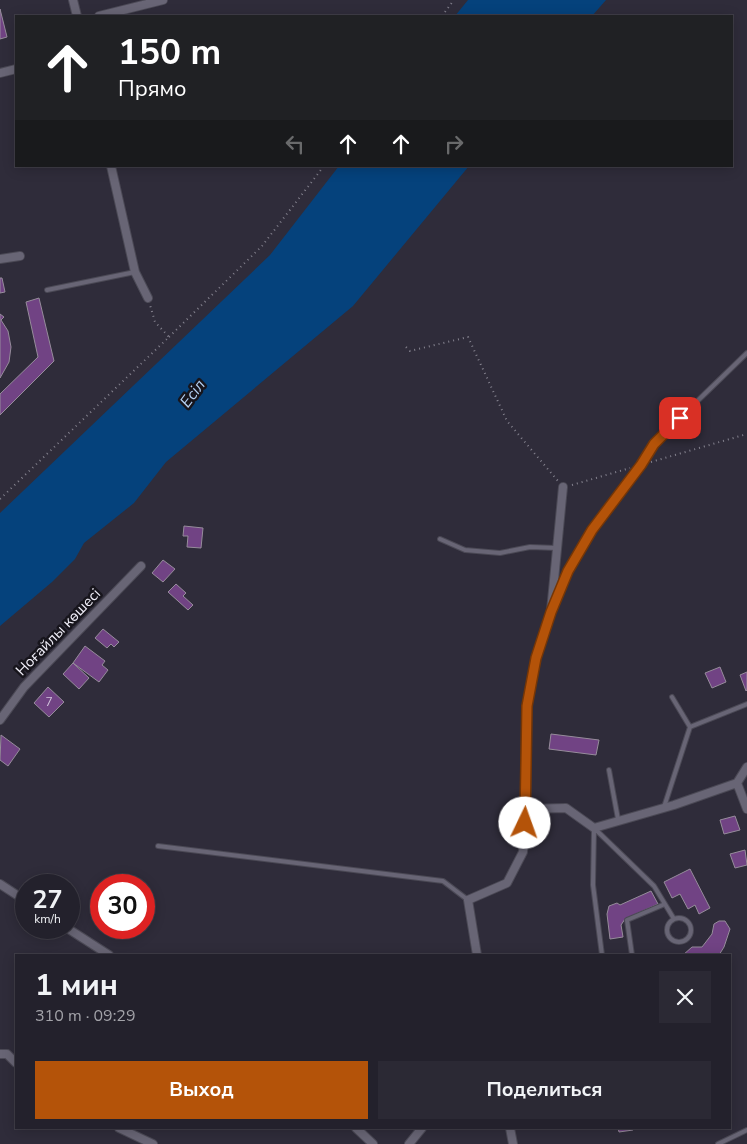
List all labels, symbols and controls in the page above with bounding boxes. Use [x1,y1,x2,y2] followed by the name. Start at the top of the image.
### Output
[118,29,221,76] text: 150 m
[35,35,100,100] icon: ahead
[118,74,187,104] text: Прямо
[281,130,309,158] icon: left
[334,130,362,158] icon: ahead
[387,130,415,158] icon: ahead
[440,130,468,158] icon: right
[175,375,211,412] water label: Есіл
[659,397,701,439] pin
[666,404,694,432] icon: arrive
[11,584,105,680] street label: Ноғайлы көшесі
[45,694,53,710] house number: 7
[498,796,550,848] position arrow
[90,874,155,939] speed limit sign: 30
[32,883,63,917] text: 27
[34,911,61,927] text: km/h
[35,965,118,1006] text: 1 мин
[659,971,711,1023] button: close
[35,1005,136,1027] text: 310 m · 09:29
[35,1061,368,1119] button: Выход
[378,1061,711,1119] button: Поделиться

